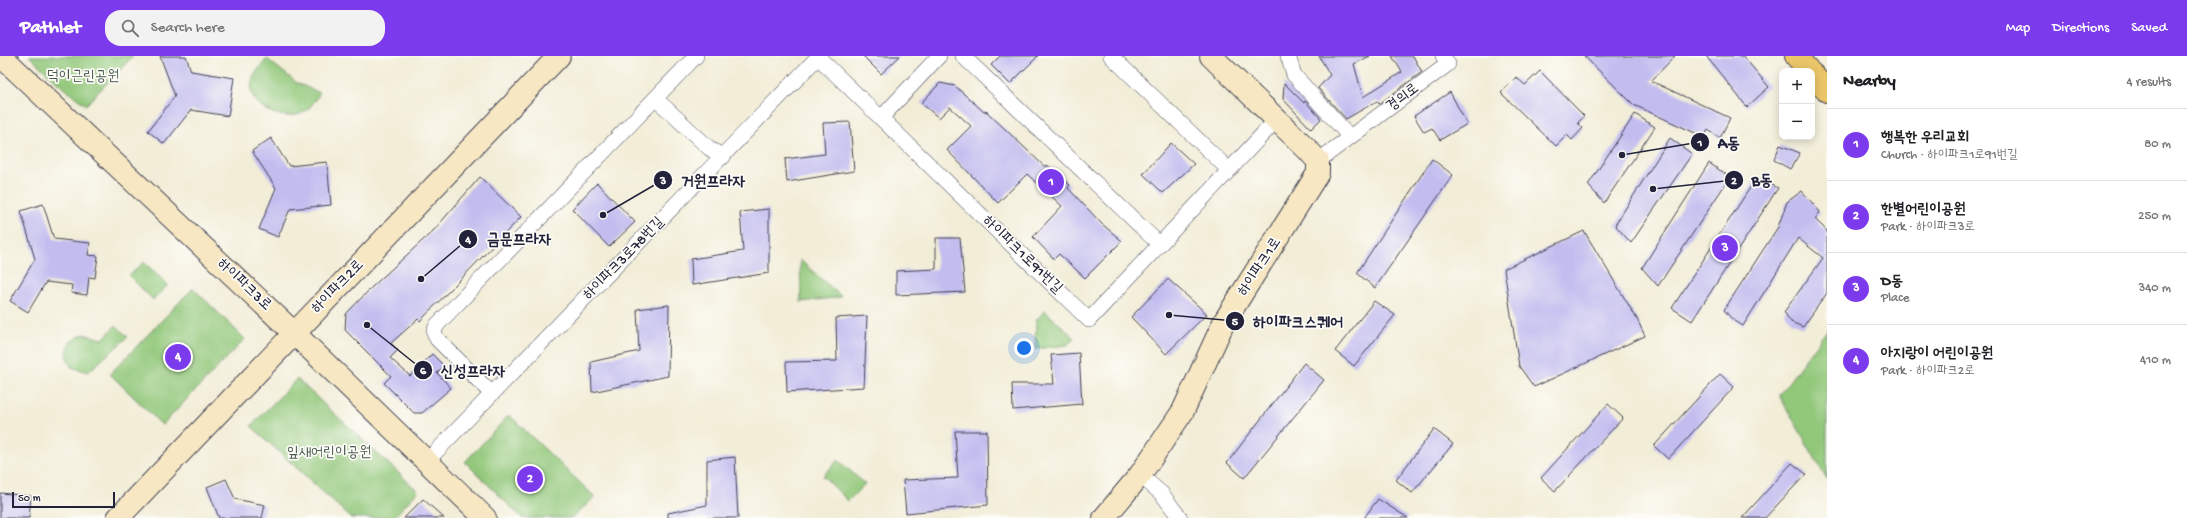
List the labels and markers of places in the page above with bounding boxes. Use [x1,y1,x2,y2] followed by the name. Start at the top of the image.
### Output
[1690,128,1748,156] callout: A동
[653,166,753,194] callout: 거원프라자
[1724,166,1781,194] callout: B동
[1038,167,1064,197] pin: 1
[458,225,559,253] callout: 금문프라자
[1712,233,1738,263] pin: 3
[1225,307,1351,335] callout: 하이파크스퀘어
[165,342,191,372] pin: 4
[413,356,513,384] callout: 신성프라자
[517,464,543,494] pin: 2

